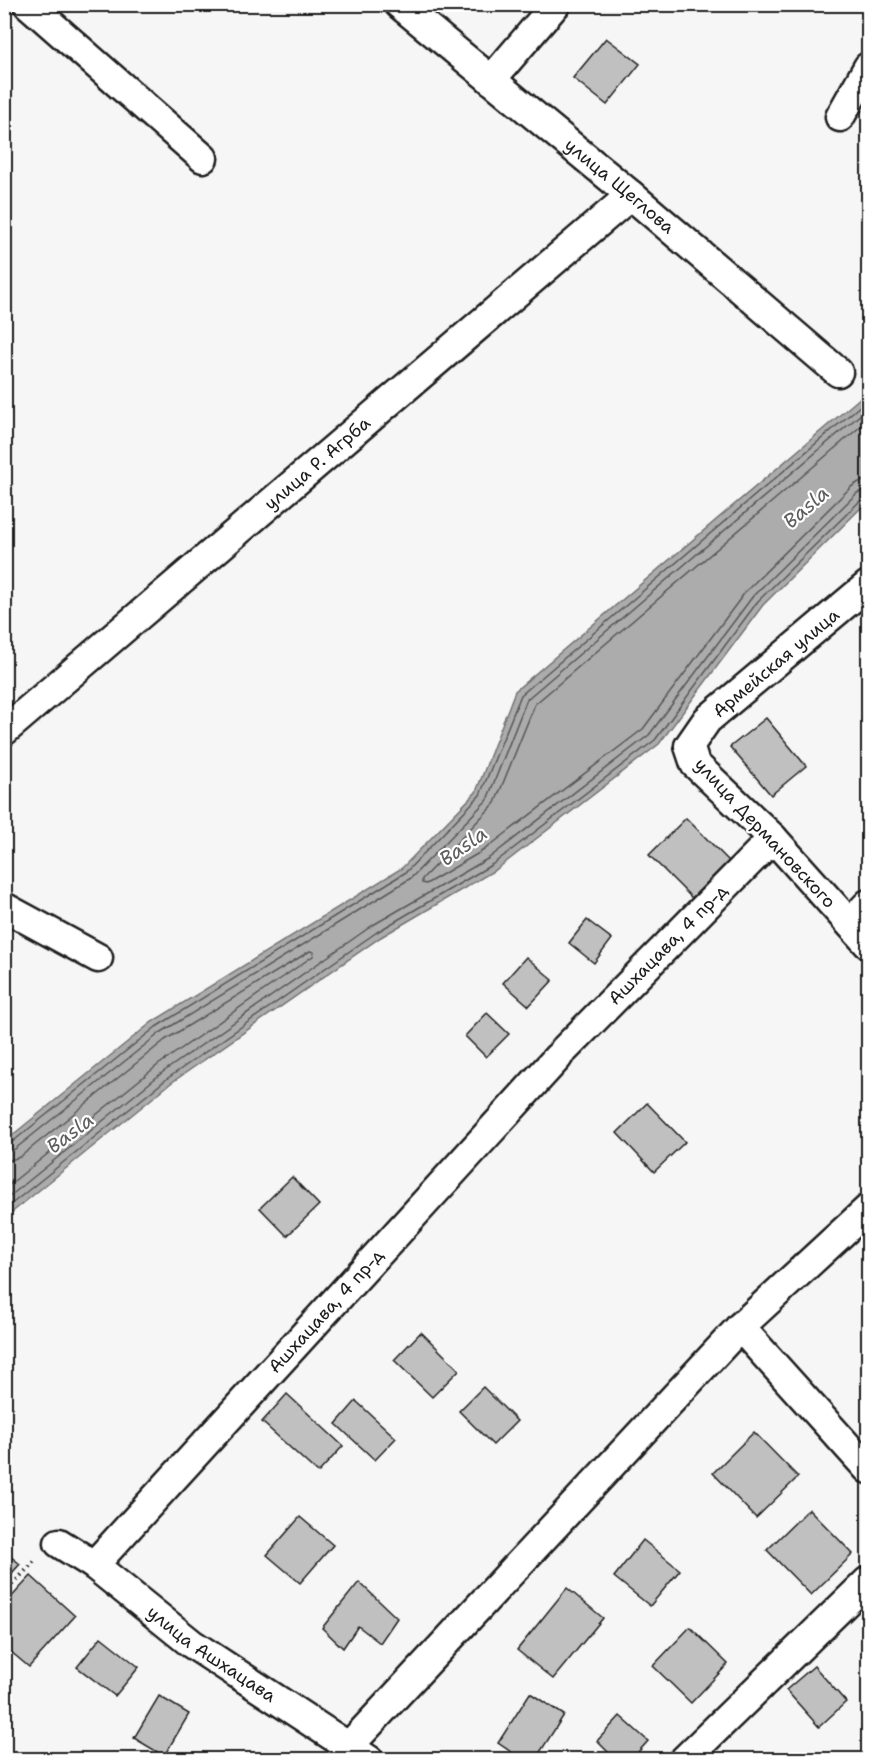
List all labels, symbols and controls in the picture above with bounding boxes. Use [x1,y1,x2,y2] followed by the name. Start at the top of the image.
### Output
[559,133,680,239] street label: улица Щеглова
[259,411,375,516] street label: улица Р. Агрба
[778,480,834,534] water label: Basla
[708,603,844,723] street label: Армейская улица
[689,753,841,913] street label: улица Дермановского
[434,820,492,872] water label: Basla
[603,879,733,1010] street label: Ашхацава, 4 пр-д
[41,1107,99,1159] water label: Basla
[263,1243,389,1378] street label: Ашхацава, 4 пр-д
[142,1600,281,1708] street label: улица Ашхацава

